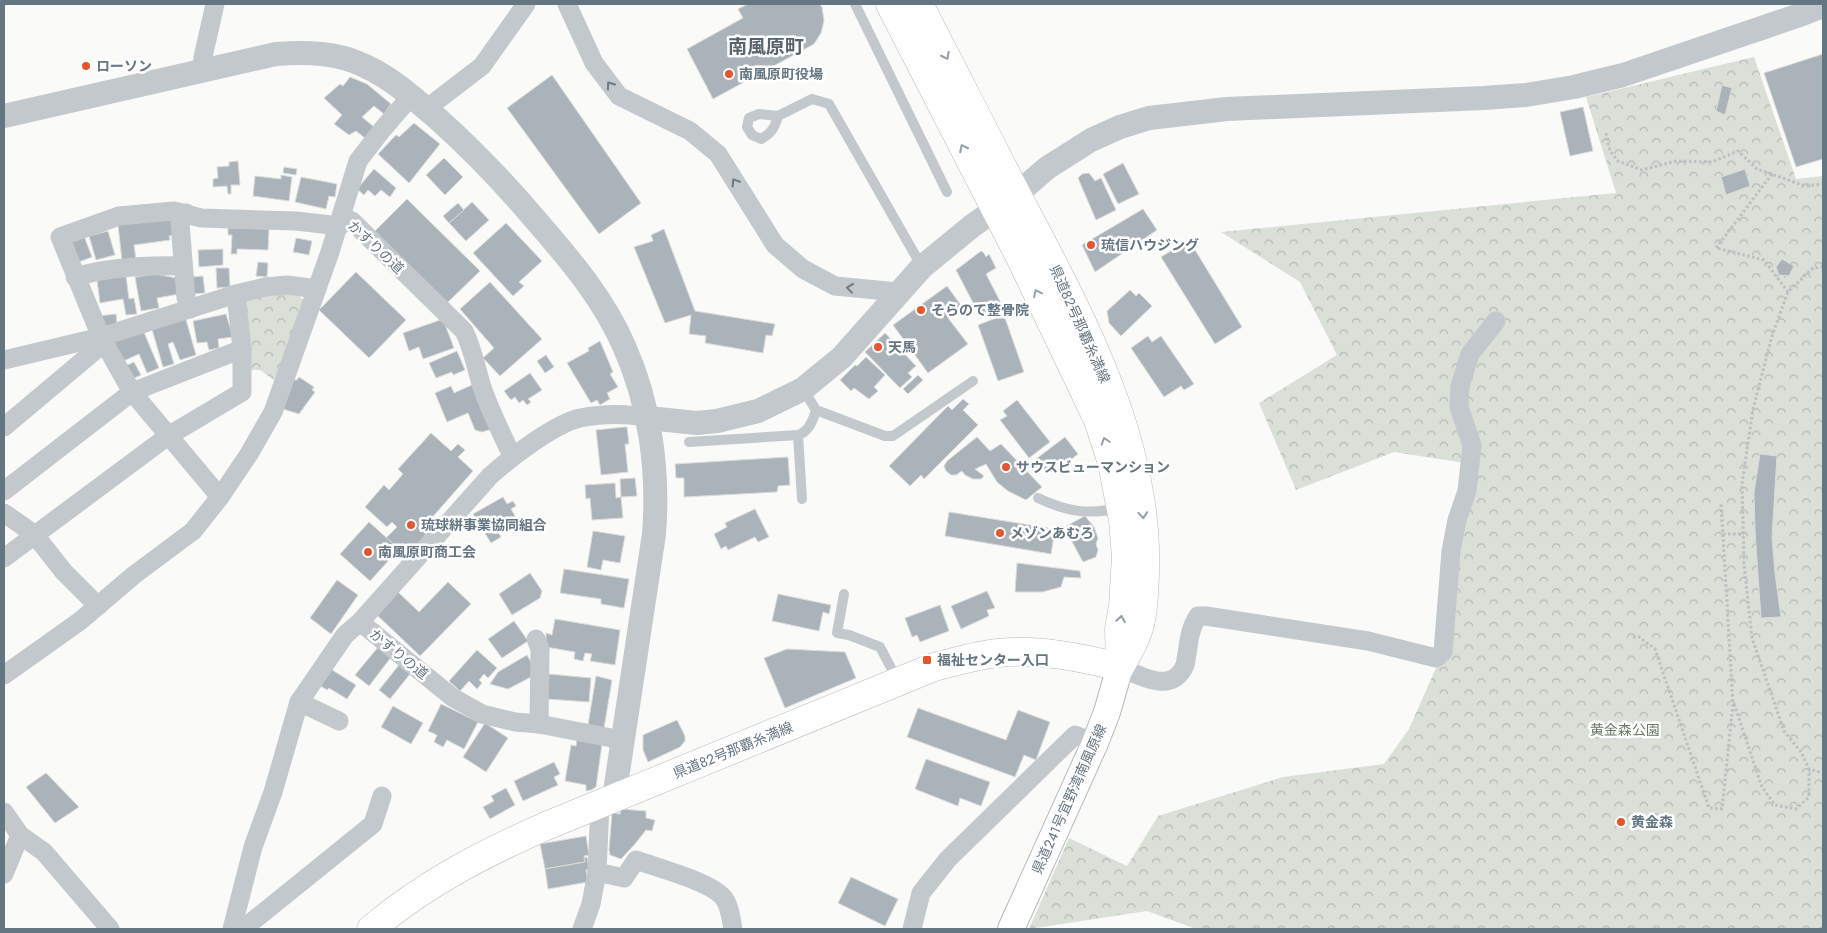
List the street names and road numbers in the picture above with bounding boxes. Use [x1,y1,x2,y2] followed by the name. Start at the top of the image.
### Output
[344,216,408,278] street label: かすりの道
[1045,262,1115,386] street label: 県道82号那覇糸満線
[366,624,432,684] street label: かすりの道
[670,717,796,783] street label: 県道82号那覇糸満線
[1027,721,1111,877] street label: 県道241号宜野湾南風原線

